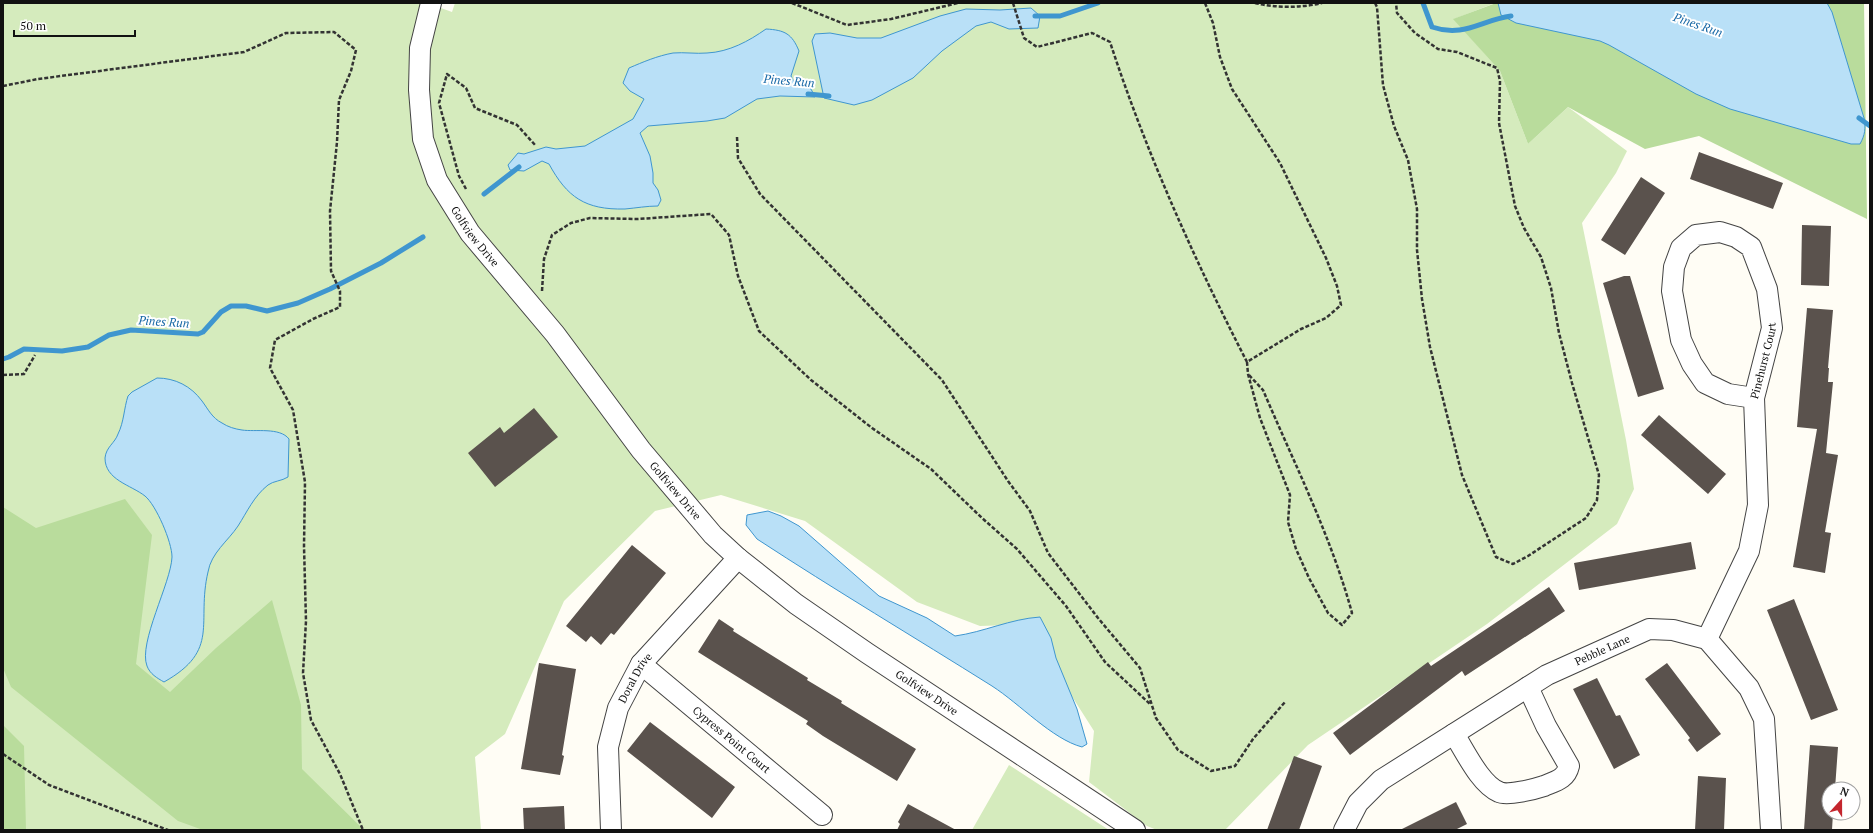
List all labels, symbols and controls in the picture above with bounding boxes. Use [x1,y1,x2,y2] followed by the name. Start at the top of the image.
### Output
[1671,9,1725,40] water label: Pines Run
[14,12,135,38] scale bar
[20,18,47,33] text: 50 m
[762,71,815,90] water label: Pines Run
[448,204,503,270] street label: Golfview Drive
[137,312,190,331] water label: Pines Run
[1747,322,1779,400] street label: Pinehurst Court
[647,459,704,523] street label: Golfview Drive
[1572,631,1632,669] street label: Pebble Lane
[615,649,655,705] street label: Doral Drive
[893,667,961,718] street label: Golfview Drive
[690,703,773,776] street label: Cypress Point Court
[1821,781,1861,821] north arrow
[1838,784,1852,800] text: N

